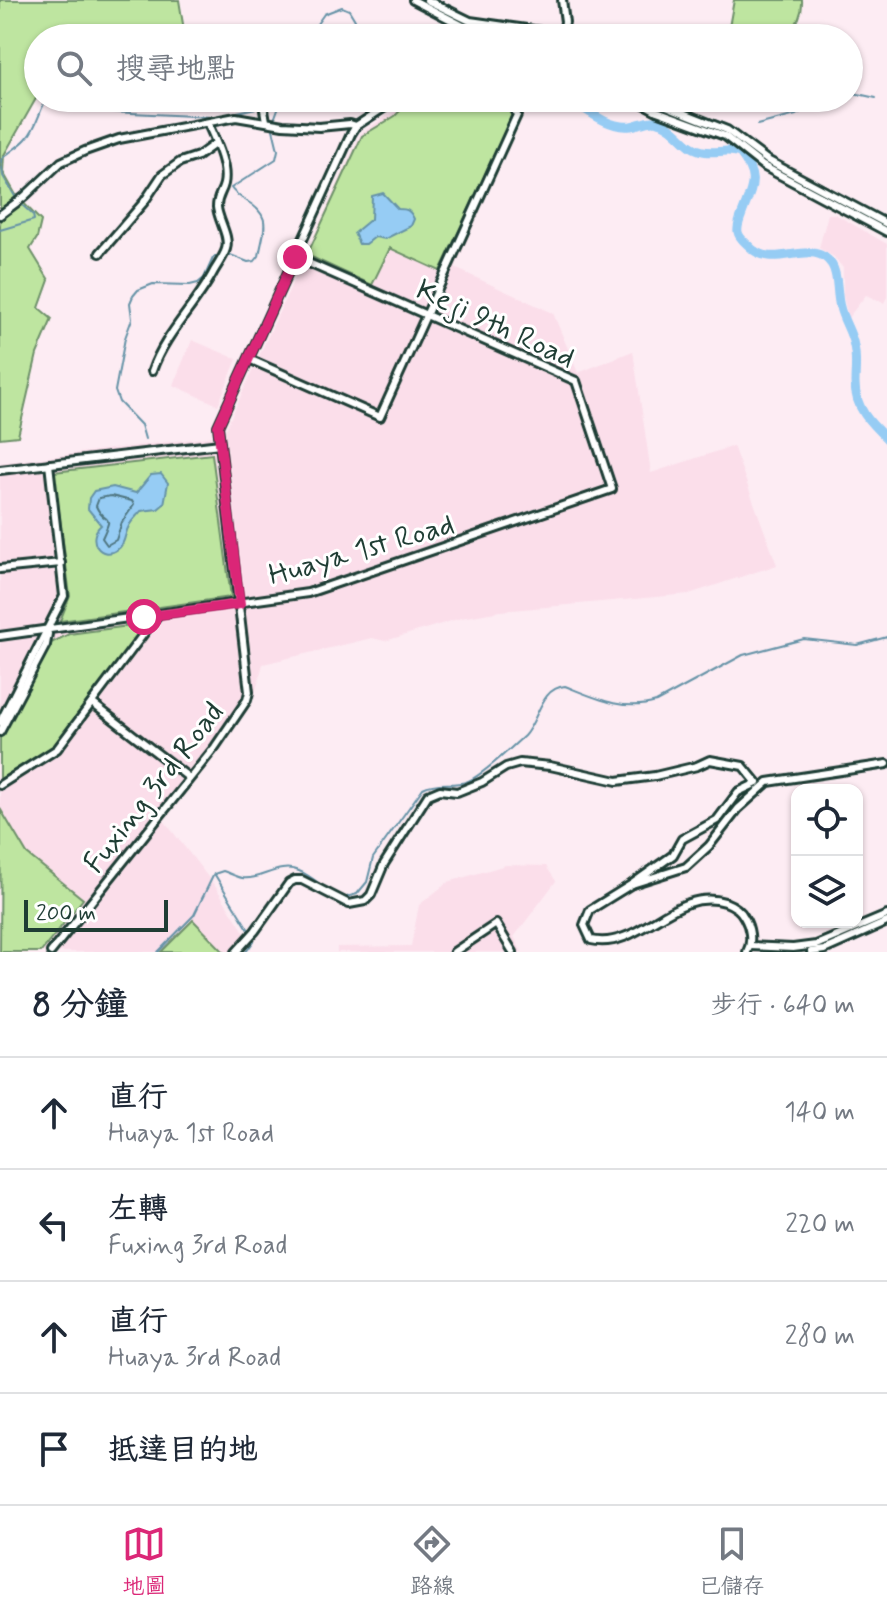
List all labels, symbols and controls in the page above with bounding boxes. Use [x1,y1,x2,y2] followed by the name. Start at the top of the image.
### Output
[24,24,863,112] search box
[52,46,96,90] icon: search
[116,50,236,89] text: 搜尋地點
[277,239,313,275] route end
[410,271,581,378] street label: Keji 9th Road
[264,505,459,596] street label: Huaya 1st Road
[126,599,162,635] route start
[75,694,233,882] street label: Fuxing 3rd Road
[791,784,863,928] map controls
[791,784,863,856] button: locate
[791,856,863,928] button: layers
[24,896,168,932] scale bar
[36,900,96,928] text: 200 m
[32,983,128,1028] text: 8 分鐘
[711,989,855,1023] text: 步行 · 640 m
[108,1078,168,1117] text: 直行
[32,1091,76,1135] icon: ahead
[784,1096,855,1130] text: 140 m
[108,1117,274,1151] text: Huaya 1st Road
[108,1190,168,1229] text: 左轉
[32,1203,76,1247] icon: left
[785,1208,855,1242] text: 220 m
[108,1229,287,1263] text: Fuxing 3rd Road
[108,1302,168,1341] text: 直行
[32,1315,76,1359] icon: ahead
[785,1320,855,1354] text: 280 m
[108,1341,281,1375] text: Huaya 3rd Road
[32,1427,76,1471] icon: arrive
[108,1431,258,1470] text: 抵達目的地
[122,1522,166,1601] tab: 地圖
[410,1522,455,1601] tab: 路線
[699,1522,765,1601] tab: 已儲存

